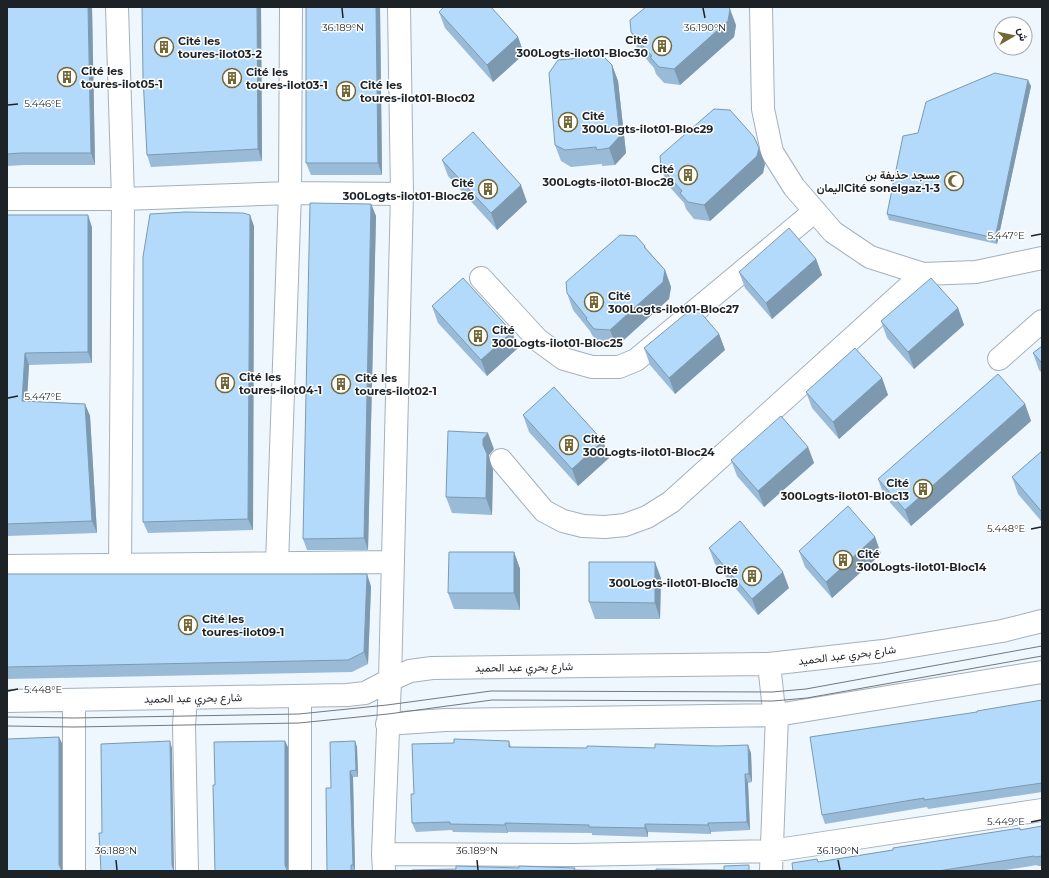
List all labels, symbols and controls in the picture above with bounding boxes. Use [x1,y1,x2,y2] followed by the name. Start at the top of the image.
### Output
[993,16,1033,56] north arrow
[322,21,364,34] text: 36.189°N
[684,21,726,34] text: 36.190°N
[1015,27,1031,42] text: ش
[515,33,649,60] place label: Cité 300Logts-ilot01-Bloc30
[178,34,262,61] place label: Cité les toures-ilot03-2
[651,35,673,57] building icon: Cité 300Logts-ilot01-Bloc30
[153,36,175,58] building icon: Cité les toures-ilot03-2
[81,64,163,91] place label: Cité les toures-ilot05-1
[246,65,328,92] place label: Cité les toures-ilot03-1
[56,66,78,88] building icon: Cité les toures-ilot05-1
[221,67,243,89] building icon: Cité les toures-ilot03-1
[360,78,475,105] place label: Cité les toures-ilot01-Bloc02
[335,80,357,102] building icon: Cité les toures-ilot01-Bloc02
[24,97,62,110] text: 5.446°E
[581,109,713,136] place label: Cité 300Logts-ilot01-Bloc29
[557,111,579,133] building icon: Cité 300Logts-ilot01-Bloc29
[542,162,674,189] place label: Cité 300Logts-ilot01-Bloc28
[677,164,699,186] building icon: Cité 300Logts-ilot01-Bloc28
[817,168,940,195] place label: مسجد حذيفة بن اليمانCité sonelgaz-1-3
[943,170,965,192] mosque icon: مسجد حذيفة بن اليمانCité sonelgaz-1-3
[342,176,474,203] place label: Cité 300Logts-ilot01-Bloc26
[477,178,499,200] building icon: Cité 300Logts-ilot01-Bloc26
[987,229,1025,242] text: 5.447°E
[607,289,739,316] place label: Cité 300Logts-ilot01-Bloc27
[583,291,605,313] building icon: Cité 300Logts-ilot01-Bloc27
[491,323,623,350] place label: Cité 300Logts-ilot01-Bloc25
[467,325,489,347] building icon: Cité 300Logts-ilot01-Bloc25
[239,370,322,397] place label: Cité les toures-ilot04-1
[355,371,437,398] place label: Cité les toures-ilot02-1
[214,372,236,394] building icon: Cité les toures-ilot04-1
[330,373,352,395] building icon: Cité les toures-ilot02-1
[24,390,62,403] text: 5.447°E
[582,432,715,459] place label: Cité 300Logts-ilot01-Bloc24
[558,434,580,456] building icon: Cité 300Logts-ilot01-Bloc24
[780,476,909,503] place label: Cité 300Logts-ilot01-Bloc13
[912,478,934,500] building icon: Cité 300Logts-ilot01-Bloc13
[987,522,1025,535] text: 5.448°E
[856,547,987,574] place label: Cité 300Logts-ilot01-Bloc14
[832,549,854,571] building icon: Cité 300Logts-ilot01-Bloc14
[608,563,738,590] place label: Cité 300Logts-ilot01-Bloc18
[741,565,763,587] building icon: Cité 300Logts-ilot01-Bloc18
[202,612,284,639] place label: Cité les toures-ilot09-1
[177,614,199,636] building icon: Cité les toures-ilot09-1
[797,642,897,671] street label: شارع بحري عبد الحميد
[475,659,574,678] street label: شارع بحري عبد الحميد
[24,683,62,696] text: 5.448°E
[144,690,243,709] street label: شارع بحري عبد الحميد
[987,815,1025,828] text: 5.449°E
[95,844,137,857] text: 36.188°N
[456,844,498,857] text: 36.189°N
[817,844,859,857] text: 36.190°N

